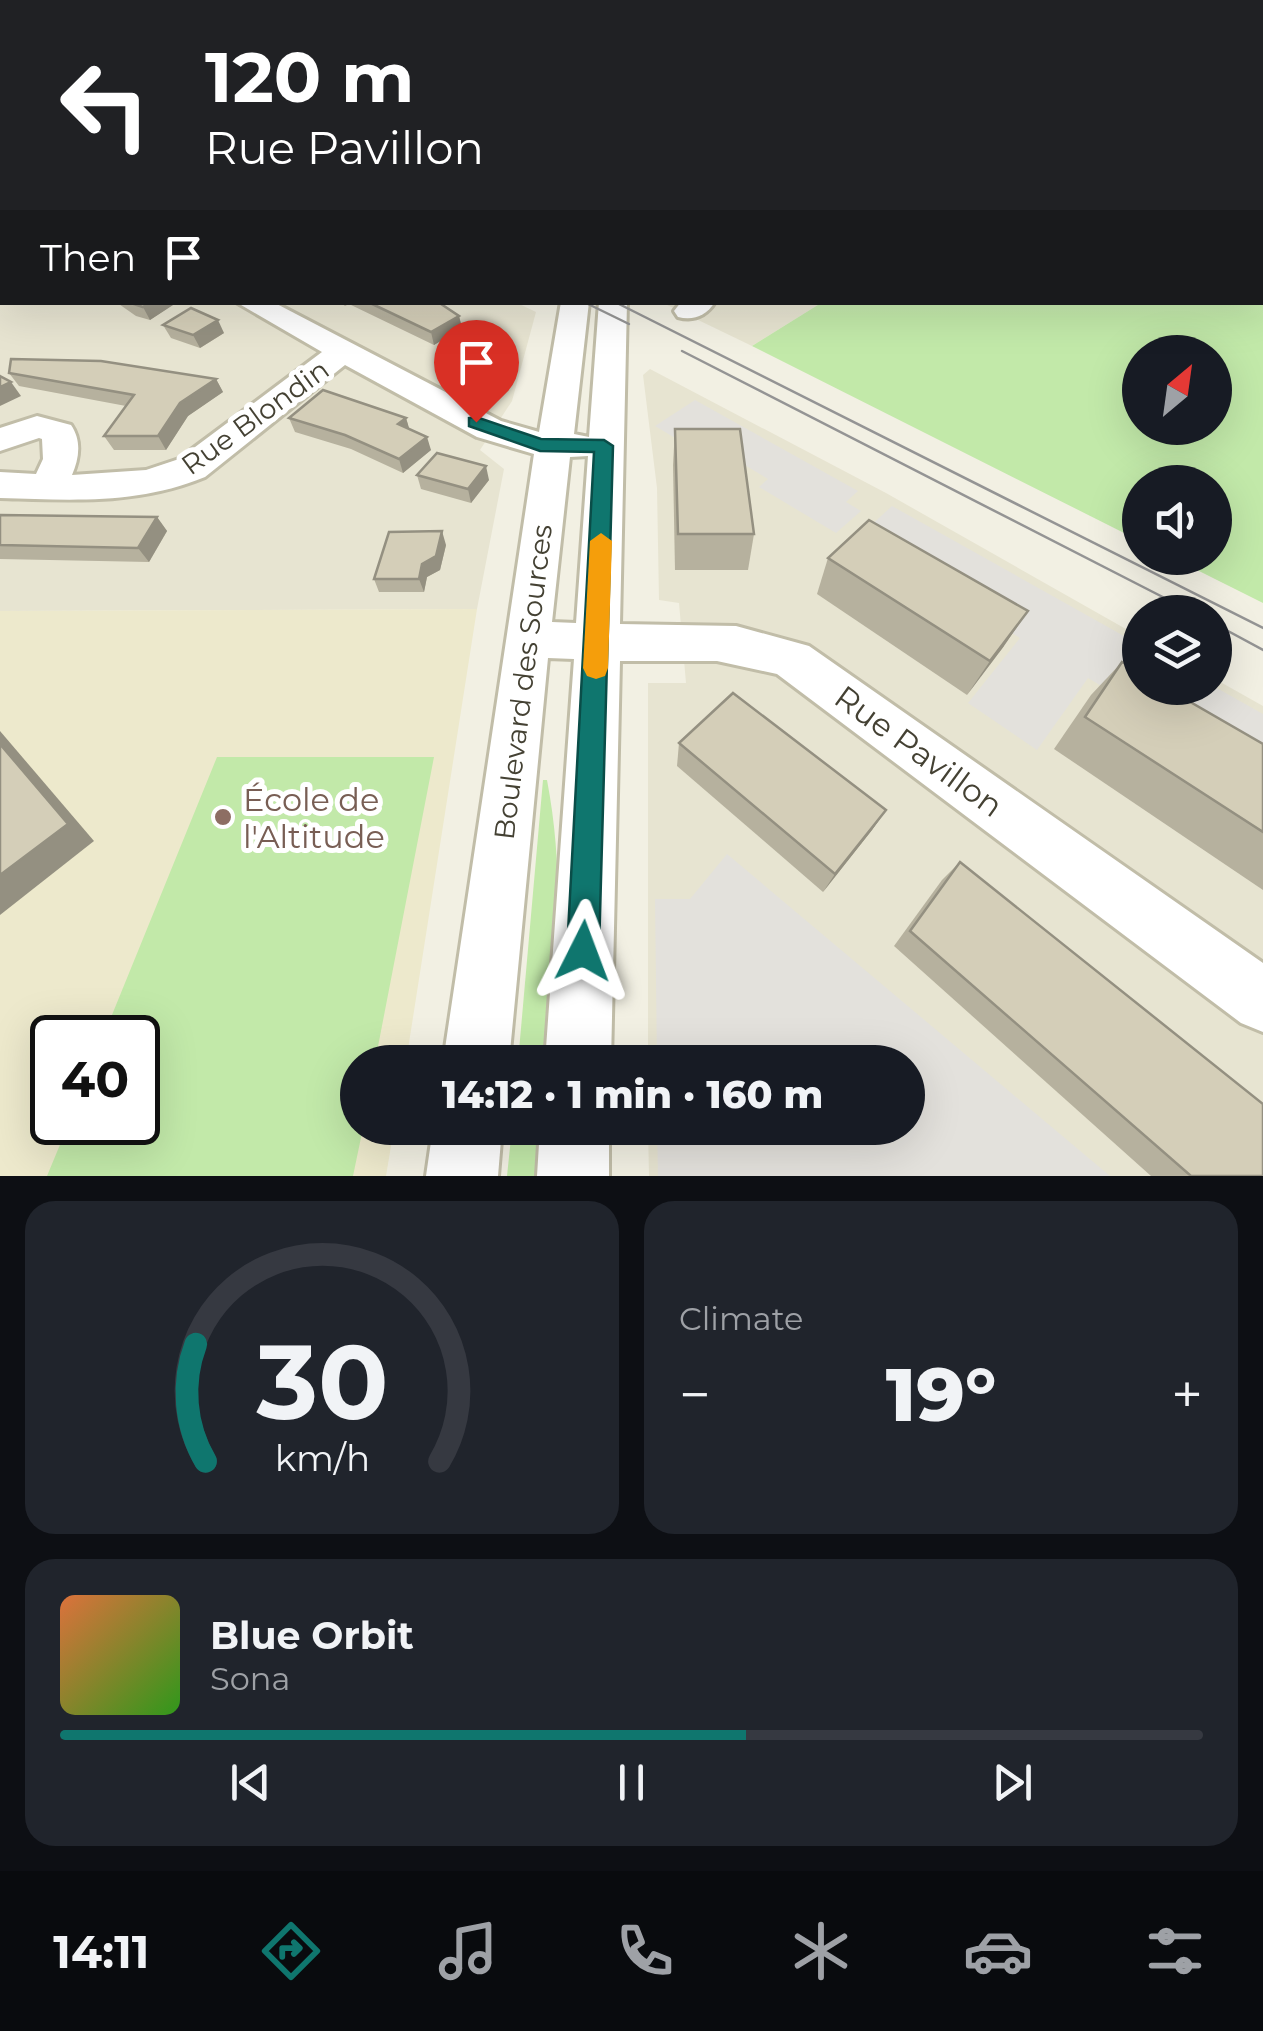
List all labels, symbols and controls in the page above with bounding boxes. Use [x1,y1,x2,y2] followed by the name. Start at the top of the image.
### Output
[205,34,415,120] text: 120 m
[40,40,170,170] icon: left
[205,120,484,175] text: Rue Pavillon
[156,230,211,285] icon: arrive
[40,234,136,281] text: Then
[434,320,519,423] pin
[449,335,504,390] icon: arrive
[1122,335,1232,445] north arrow
[1122,335,1232,705] map controls
[175,352,335,482] street label: Rue Blondin
[1122,465,1232,575] button: sound
[487,522,559,842] street label: Boulevard des Sources
[1122,595,1232,705] button: layers
[827,677,1011,825] street label: Rue Pavillon
[243,780,385,856] place label: École de l'Altitude
[212,806,234,828] marker: École de l'Altitude
[531,899,635,1003] position arrow
[30,1015,160,1145] speed limit sign: 40
[442,1071,823,1118] text: 14:12 · 1 min · 160 m
[679,1299,803,1338] text: Climate
[255,1318,388,1445] text: 30
[886,1348,996,1440] text: 19°
[679,1361,711,1428] text: −
[1171,1361,1203,1428] text: +
[274,1436,370,1480] text: km/h
[210,1612,414,1659] text: Blue Orbit
[210,1659,290,1698] text: Sona
[223,1755,278,1810] icon: previous
[604,1755,659,1810] icon: pause
[985,1755,1040,1810] icon: next
[256,1916,326,1986] icon: directions
[433,1916,503,1986] icon: music
[610,1916,680,1986] icon: phone
[786,1916,856,1986] icon: climate
[963,1916,1033,1986] icon: car
[1140,1916,1210,1986] icon: filters
[53,1924,149,1979] text: 14:11

